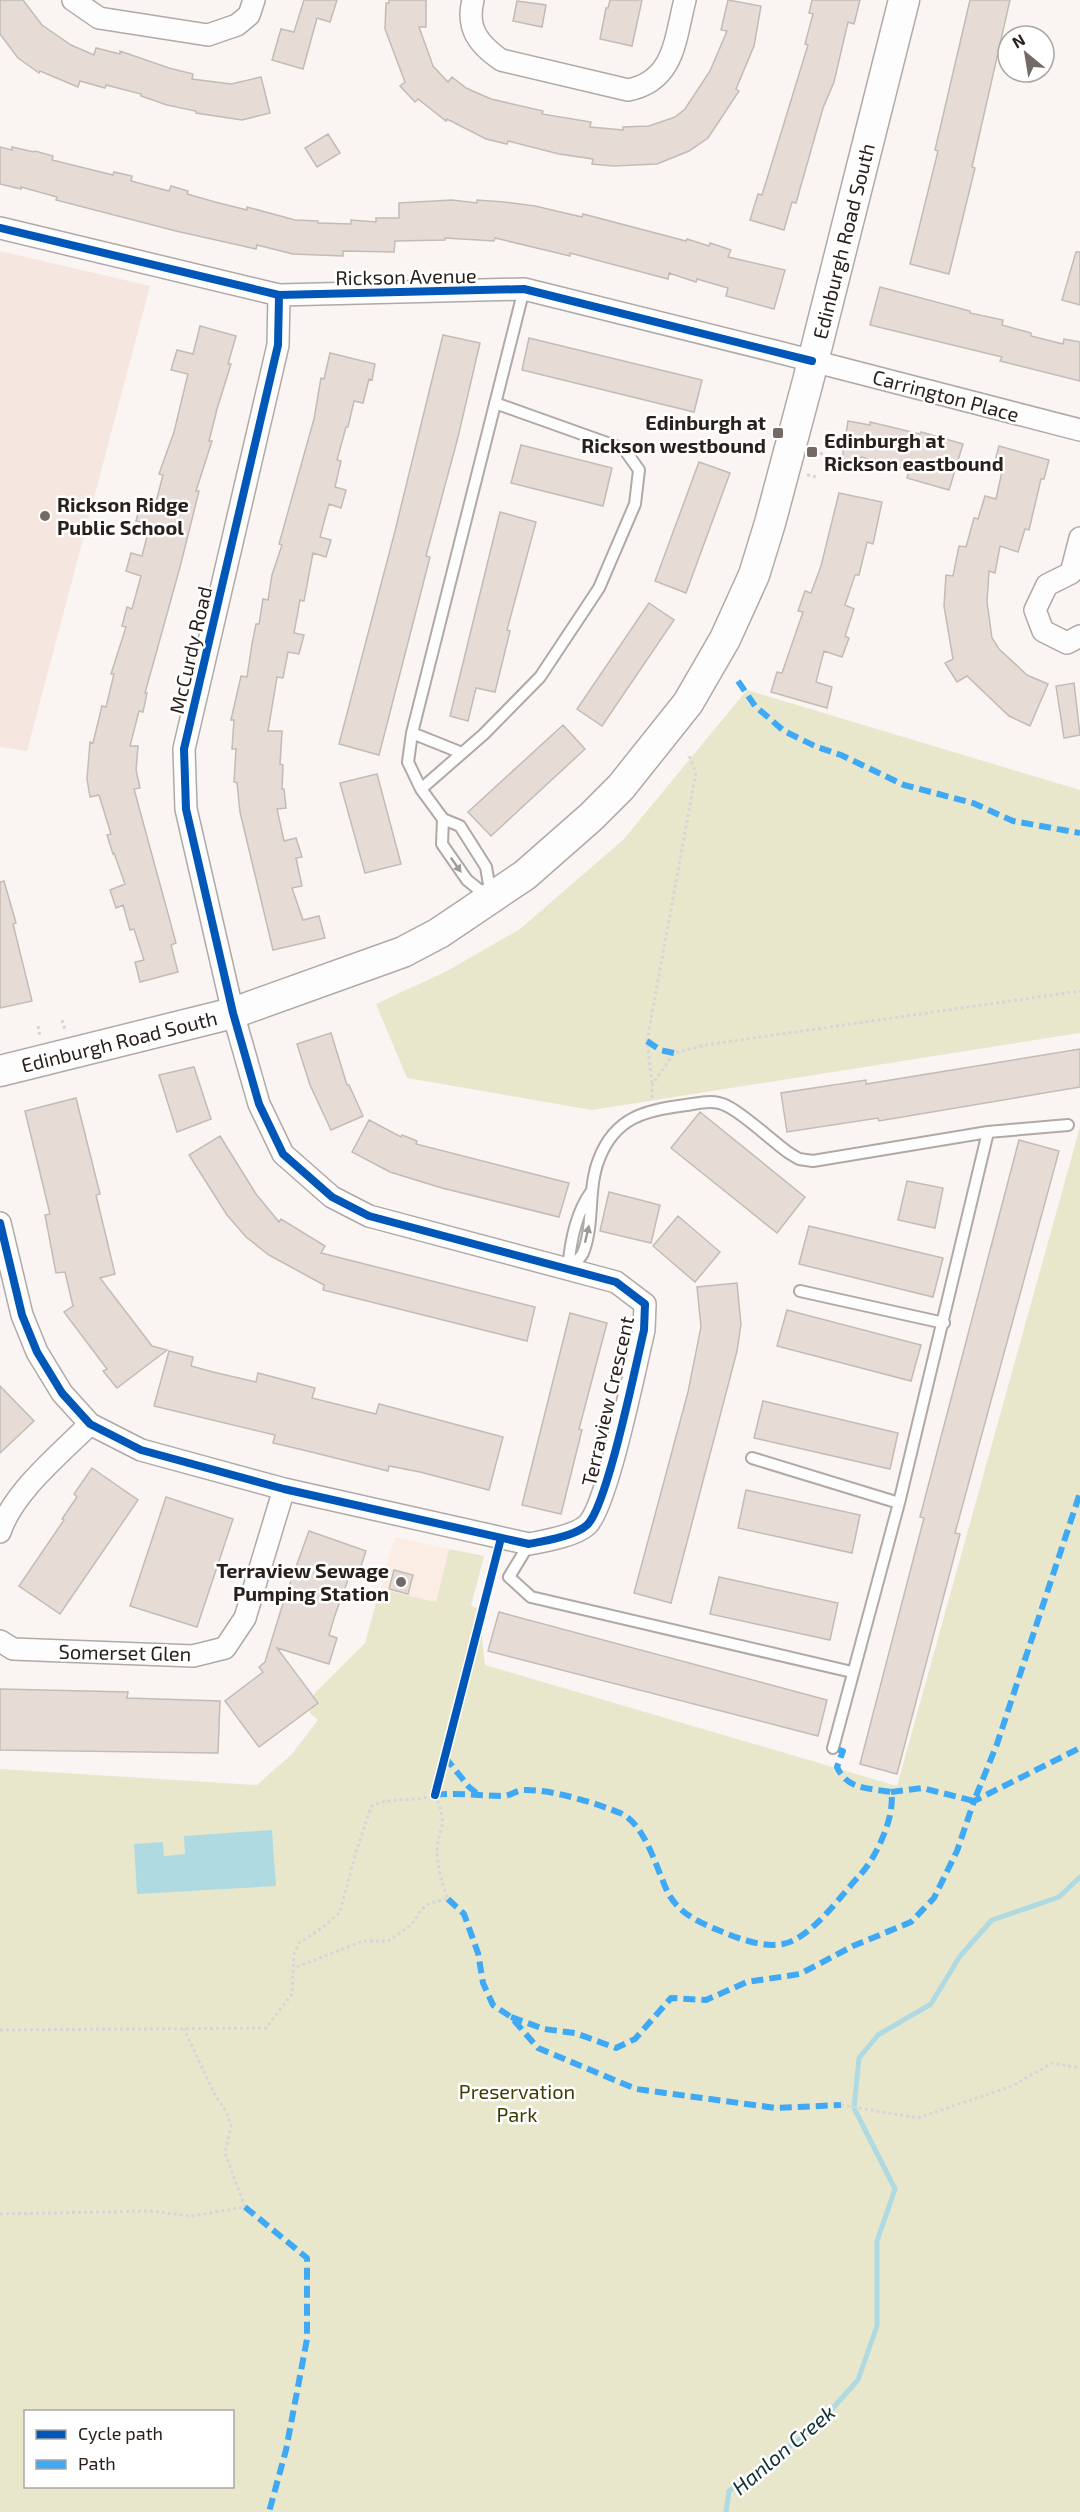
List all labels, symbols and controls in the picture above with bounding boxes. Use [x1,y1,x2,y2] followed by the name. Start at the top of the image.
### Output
[996,24,1056,84] north arrow
[1008,29,1028,52] text: N
[807,141,879,341] street label: Edinburgh Road South
[335,263,477,289] street label: Rickson Avenue
[870,364,1022,426] street label: Carrington Place
[581,410,766,457] place label: Edinburgh at Rickson westbound
[771,426,785,440] marker: Edinburgh at Rickson westbound
[824,428,1004,475] place label: Edinburgh at Rickson eastbound
[805,445,819,459] marker: Edinburgh at Rickson eastbound
[57,492,189,539] place label: Rickson Ridge Public School
[38,509,52,523] marker: Rickson Ridge Public School
[164,584,216,716] street label: McCurdy Road
[450,856,462,872] one-way arrow
[19,1005,219,1077] street label: Edinburgh Road South
[583,1224,592,1243] one-way arrow
[576,1313,638,1488] street label: Terraview Crescent
[216,1558,389,1605] place label: Terraview Sewage Pumping Station
[394,1575,408,1589] marker: Terraview Sewage Pumping Station
[58,1639,192,1665] street label: Somerset Glen
[459,2079,575,2126] park label: Preservation Park
[727,2399,840,2499] water label: Hanlon Creek
[24,2410,234,2488] legend
[78,2422,163,2444] text: Cycle path
[78,2452,116,2474] text: Path

